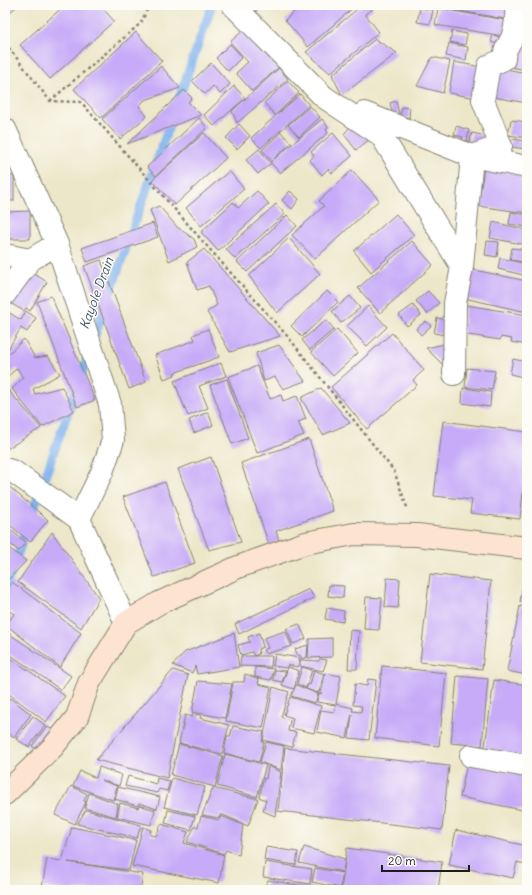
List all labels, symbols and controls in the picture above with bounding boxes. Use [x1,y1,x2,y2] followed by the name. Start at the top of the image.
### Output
[76,254,117,331] water label: Kayole Drain
[382,847,469,873] scale bar
[388,853,416,868] text: 20 m

